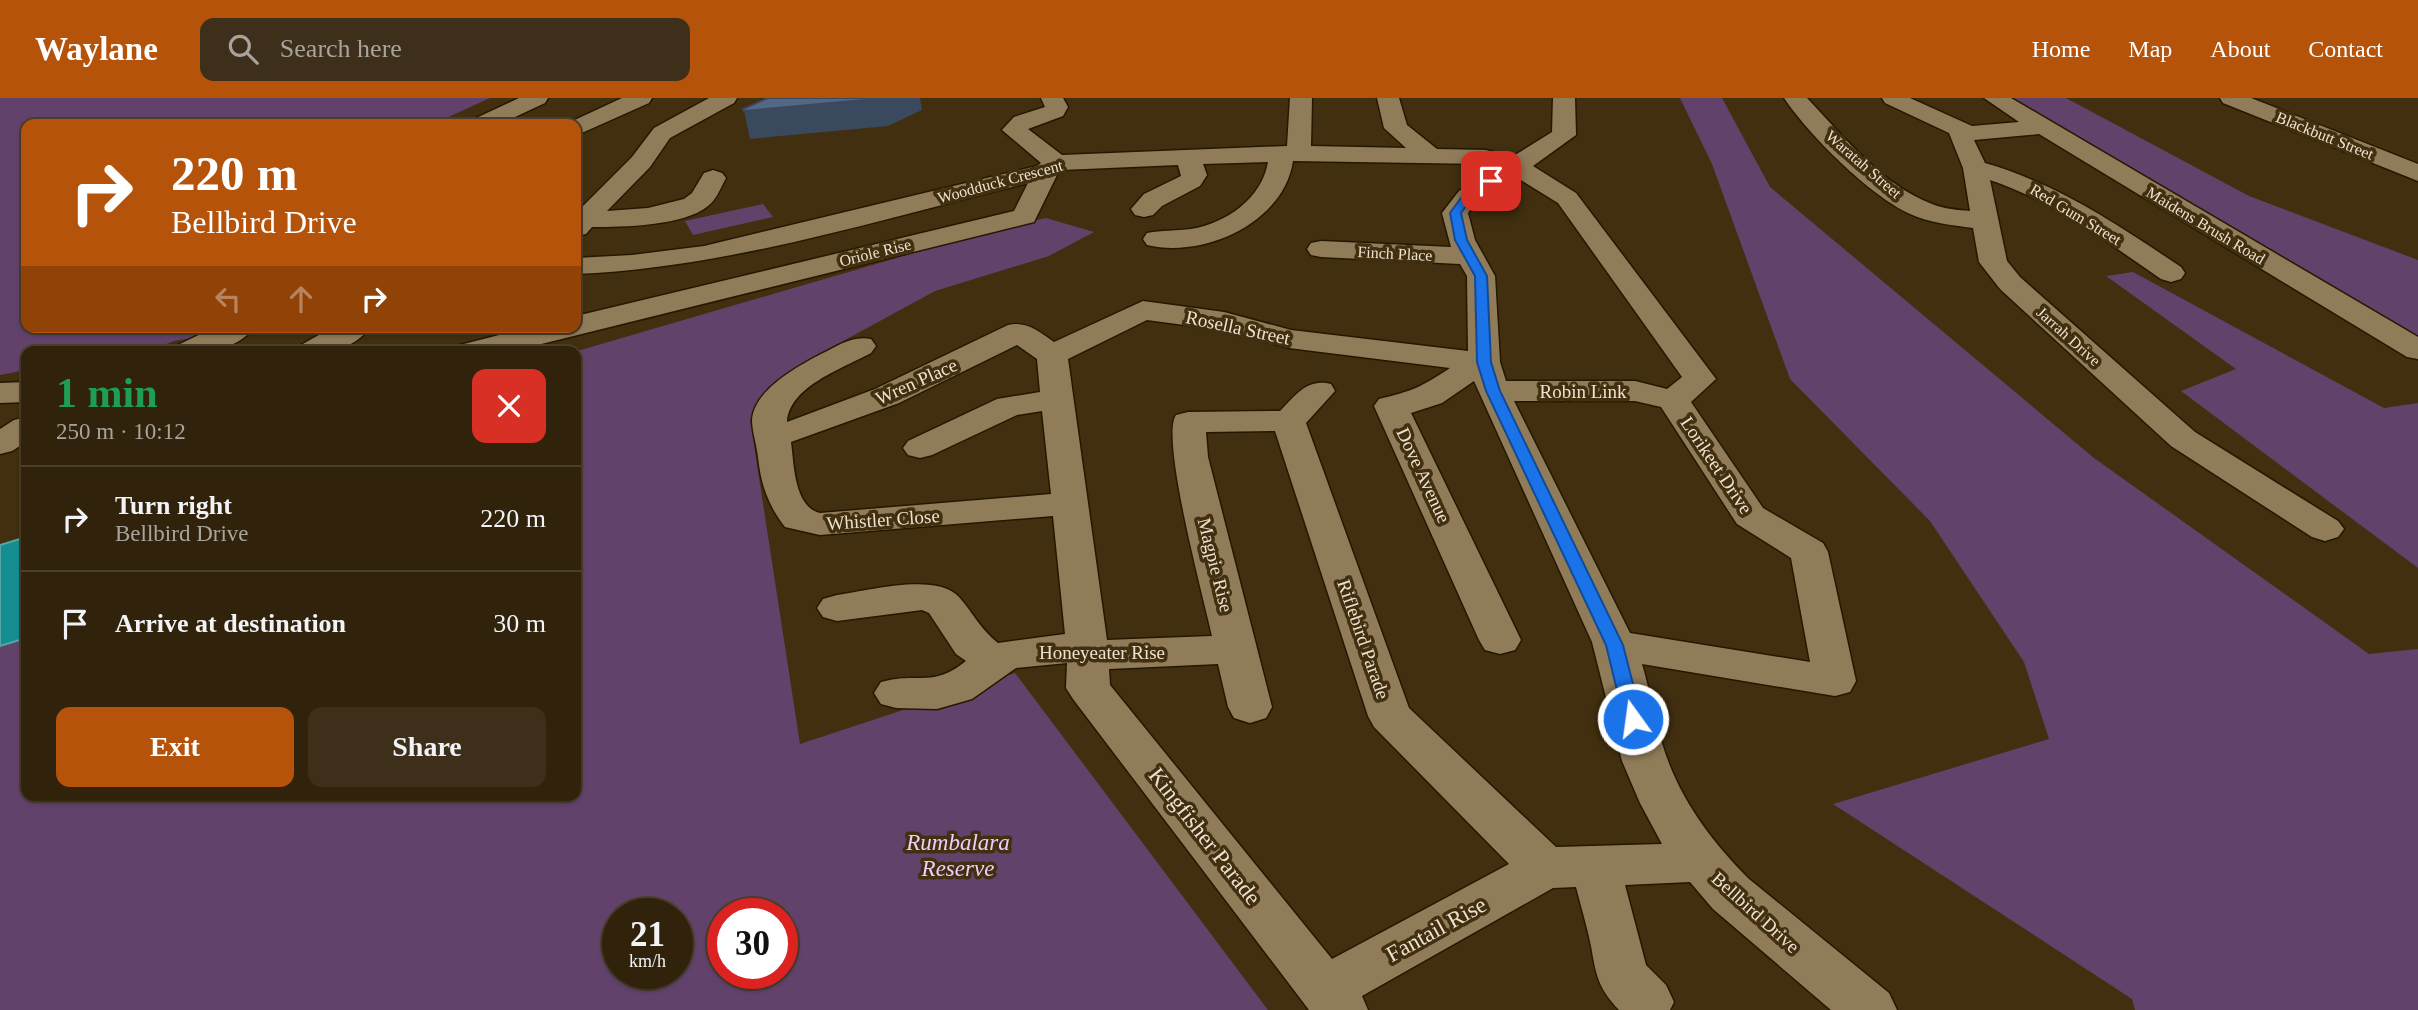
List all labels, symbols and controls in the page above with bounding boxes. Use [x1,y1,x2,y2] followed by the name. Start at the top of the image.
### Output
[200,18,690,81] search box
[224,30,262,68] icon: search
[35,31,158,67] text: Waylane
[280,34,402,63] text: Search here
[2032,36,2090,62] text: Home
[2128,36,2172,62] text: Map
[2210,36,2270,62] text: About
[2308,36,2383,62] text: Contact
[2274,108,2377,163] street label: Blackbutt Street
[1823,127,1905,202] street label: Waratah Street
[171,146,298,201] text: 220 m
[56,147,147,238] icon: right
[1461,151,1521,211] pin
[936,156,1065,206] street label: Woodduck Crescent
[1472,162,1510,200] icon: arrive
[2027,181,2125,249] street label: Red Gum Street
[2143,183,2268,268] street label: Maidens Brush Road
[171,204,357,240] text: Bellbird Drive
[837,235,913,270] street label: Oriole Rise
[1357,243,1433,264] street label: Finch Place
[209,280,247,318] icon: left
[282,280,320,318] icon: ahead
[355,280,393,318] icon: right
[2033,303,2104,369] street label: Jarrah Drive
[1184,306,1293,349] street label: Rosella Street
[872,354,960,409] street label: Wren Place
[472,369,546,443] button: close
[56,370,158,416] text: 1 min
[1539,381,1627,402] street label: Robin Link
[1676,413,1757,518] street label: Lorikeet Drive
[56,419,186,444] text: 250 m · 10:12
[1392,424,1455,526] street label: Dove Avenue
[115,491,232,520] text: Turn right
[56,500,94,538] icon: right
[480,504,546,533] text: 220 m
[826,505,940,534] street label: Whistler Close
[1194,516,1237,615] street label: Magpie Rise
[115,521,249,546] text: Bellbird Drive
[1333,577,1394,702] street label: Riflebird Parade
[56,605,94,643] icon: arrive
[115,609,346,638] text: Arrive at destination
[493,609,546,638] text: 30 m
[1039,642,1165,663] street label: Honeyeater Rise
[1596,682,1670,756] position arrow
[56,707,294,787] button: Exit
[308,707,546,787] button: Share
[1143,763,1266,910] street label: Kingfisher Parade
[905,830,1010,881] park label: Rumbalara Reserve
[1708,868,1804,957] street label: Bellbird Drive
[1382,892,1491,967] street label: Fantail Rise
[707,898,798,989] speed limit sign: 30
[630,915,665,954] text: 21
[629,951,666,971] text: km/h

